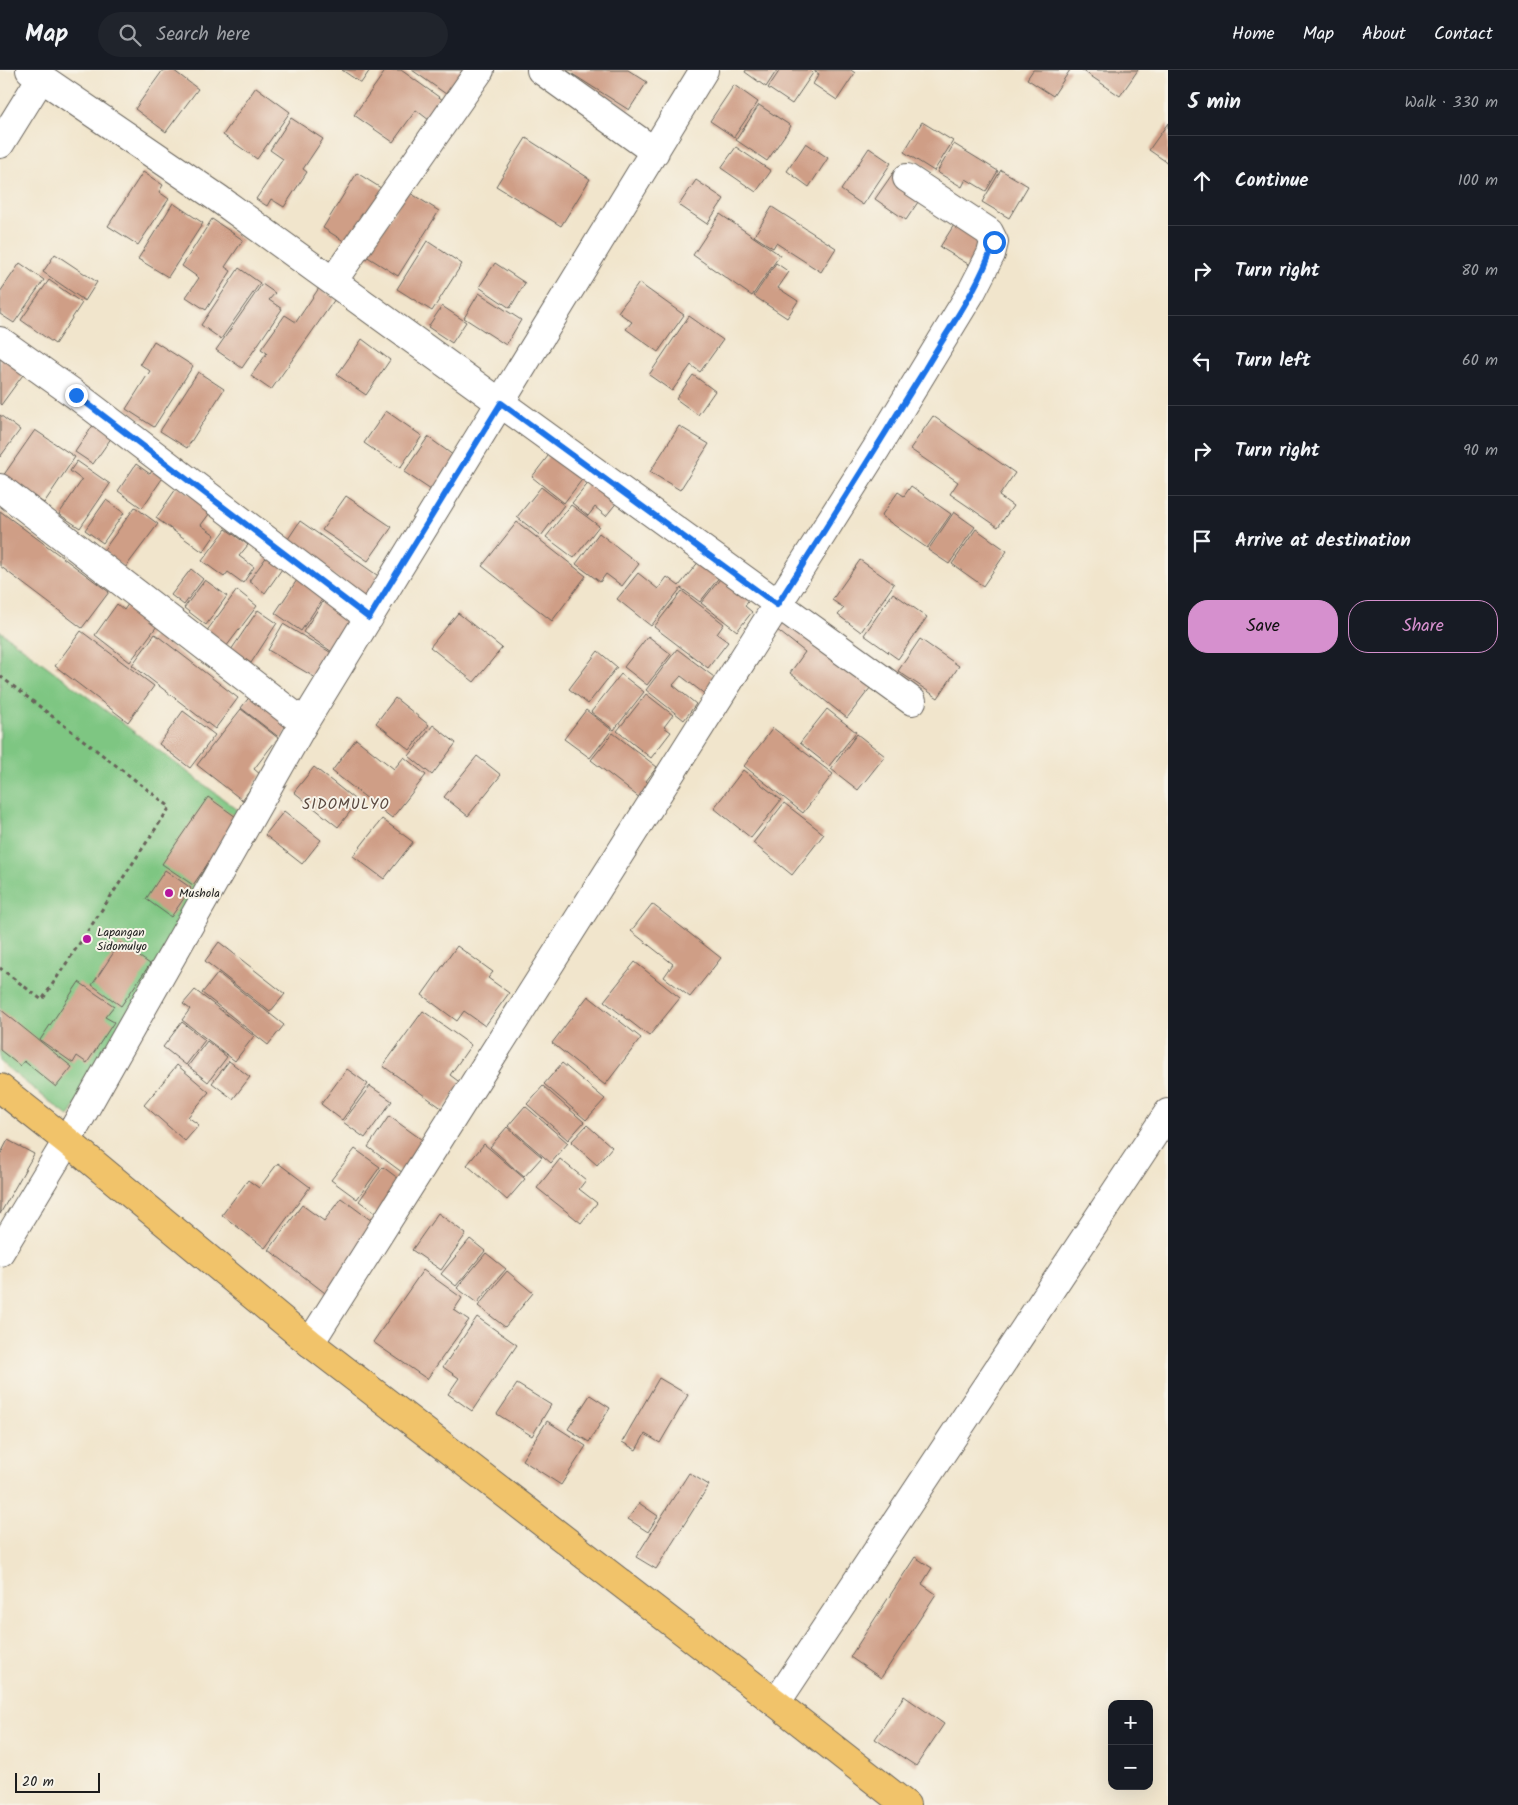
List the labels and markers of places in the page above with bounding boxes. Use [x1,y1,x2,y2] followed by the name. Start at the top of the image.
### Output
[179,884,220,903] place label: Mushola
[163,887,175,899] marker: Mushola
[97,923,147,956] place label: Lapangan Sidomulyo
[81,933,93,945] marker: Lapangan Sidomulyo

